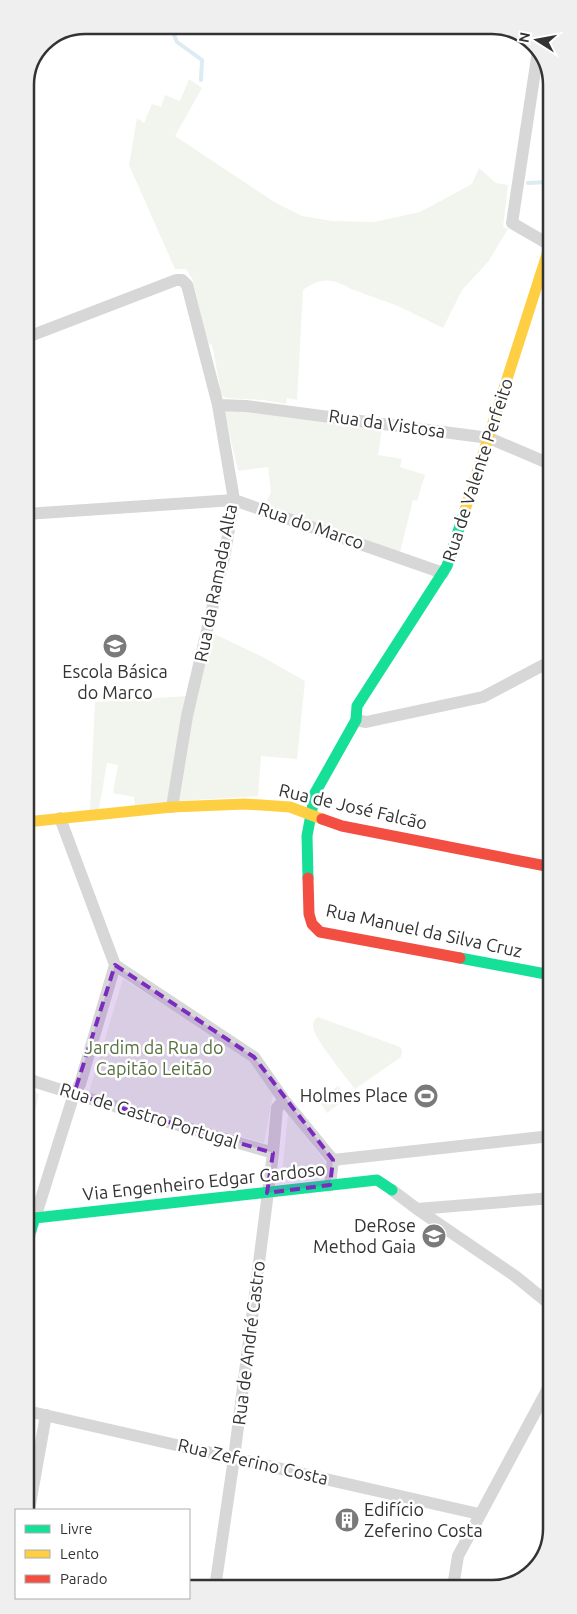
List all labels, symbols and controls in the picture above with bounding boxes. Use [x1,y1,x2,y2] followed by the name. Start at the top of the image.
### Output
[512,15,562,65] north arrow
[515,31,533,44] text: N
[438,375,516,564] street label: Rua de Valente Perfeito
[328,405,447,441] street label: Rua da Vistosa
[256,498,367,553] street label: Rua do Marco
[190,502,240,664] street label: Rua da Ramada Alta
[102,633,128,659] school or university icon: Escola Básica do Marco
[62,661,168,702] place label: Escola Básica do Marco
[277,779,429,833] street label: Rua de José Falcão
[324,899,524,961] street label: Rua Manuel da Silva Cruz
[84,1037,224,1078] park label: Jardim da Rua do Capitão Leitão
[58,1078,241,1152] street label: Rua de Castro Portugal
[413,1083,439,1109] sports icon: Holmes Place
[300,1085,408,1105] place label: Holmes Place
[81,1158,326,1204] street label: Via Engenheiro Edgar Cardoso
[313,1215,416,1256] place label: DeRose Method Gaia
[421,1223,447,1249] school or university icon: DeRose Method Gaia
[228,1260,268,1426] street label: Rua de André Castro
[176,1434,330,1488] street label: Rua Zeferino Costa
[364,1499,483,1540] place label: Edifício Zeferino Costa
[334,1507,360,1533] building icon: Edifício Zeferino Costa
[15,1509,190,1599] legend
[60,1520,93,1537] text: Livre
[60,1545,99,1562] text: Lento
[60,1570,107,1587] text: Parado

